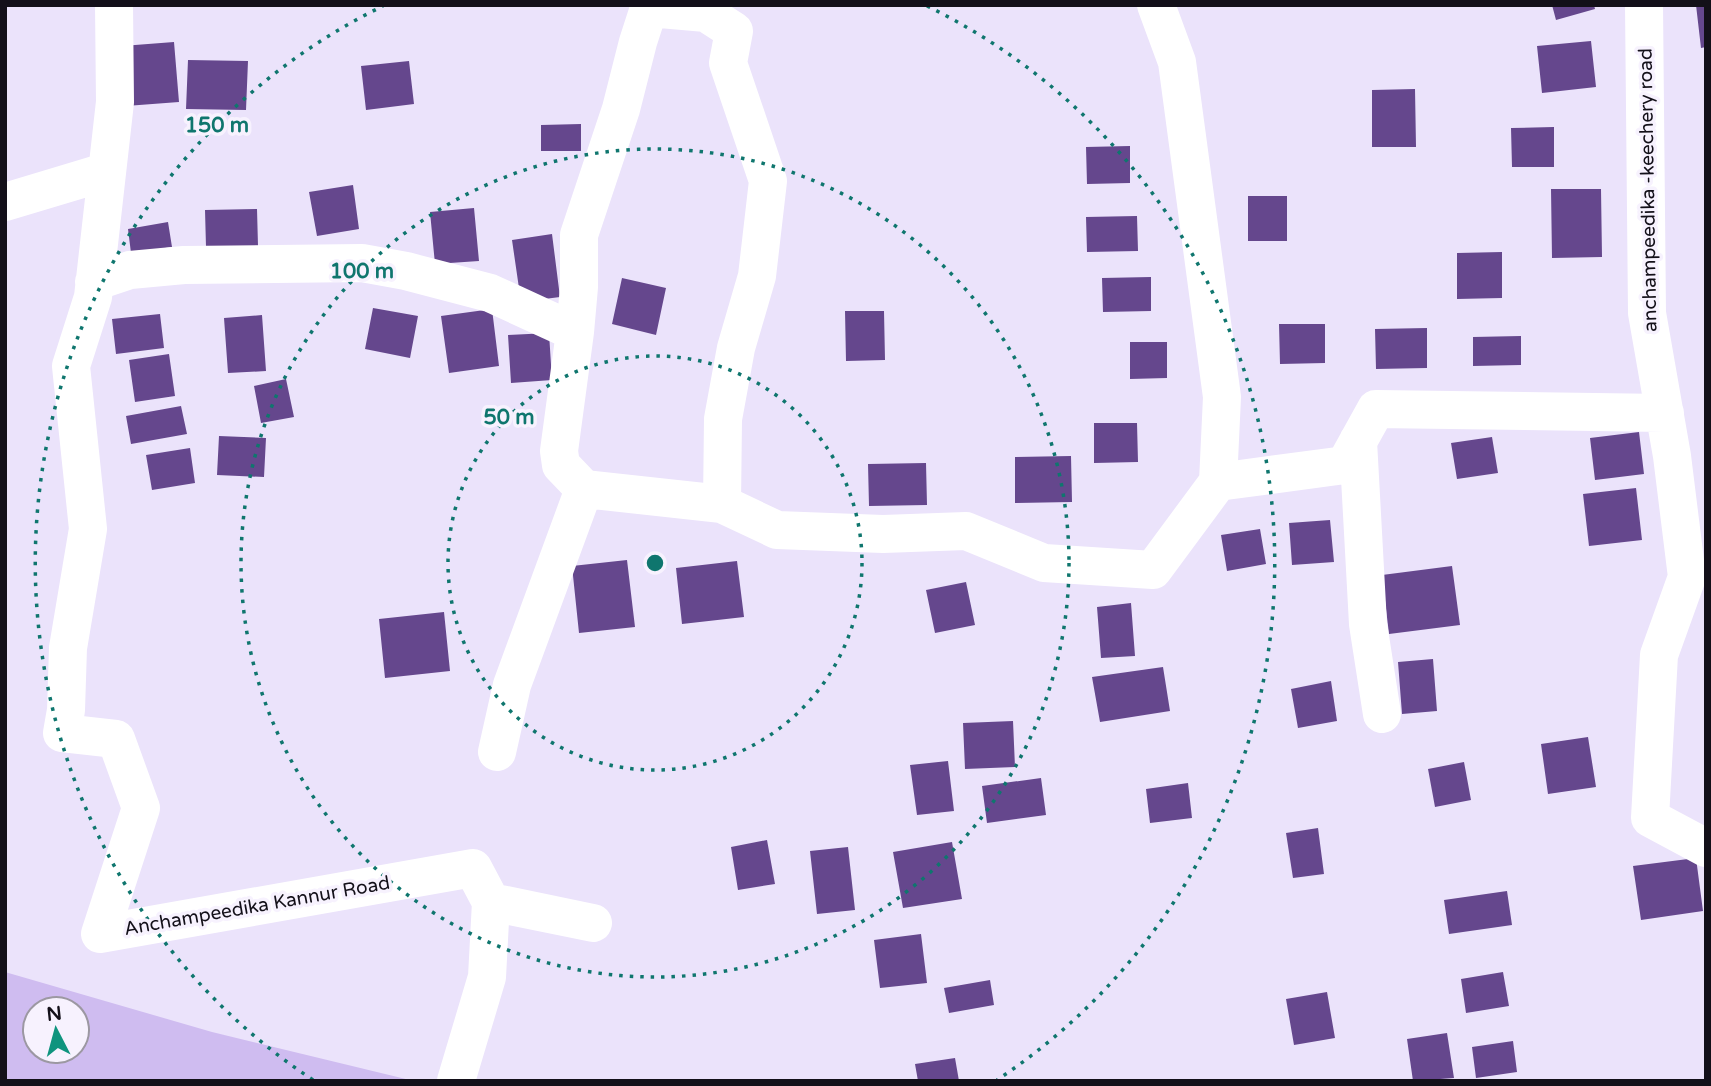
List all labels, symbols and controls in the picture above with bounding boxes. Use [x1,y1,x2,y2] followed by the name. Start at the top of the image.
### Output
[1635,48,1661,332] street label: anchampeedika -keechery road
[185,113,249,138] text: 150 m
[330,259,394,284] text: 100 m
[483,405,535,430] text: 50 m
[643,551,667,575] centre of rings
[122,872,392,940] street label: Anchampeedika Kannur Road
[21,995,91,1065] north arrow
[46,1002,63,1026] text: N

